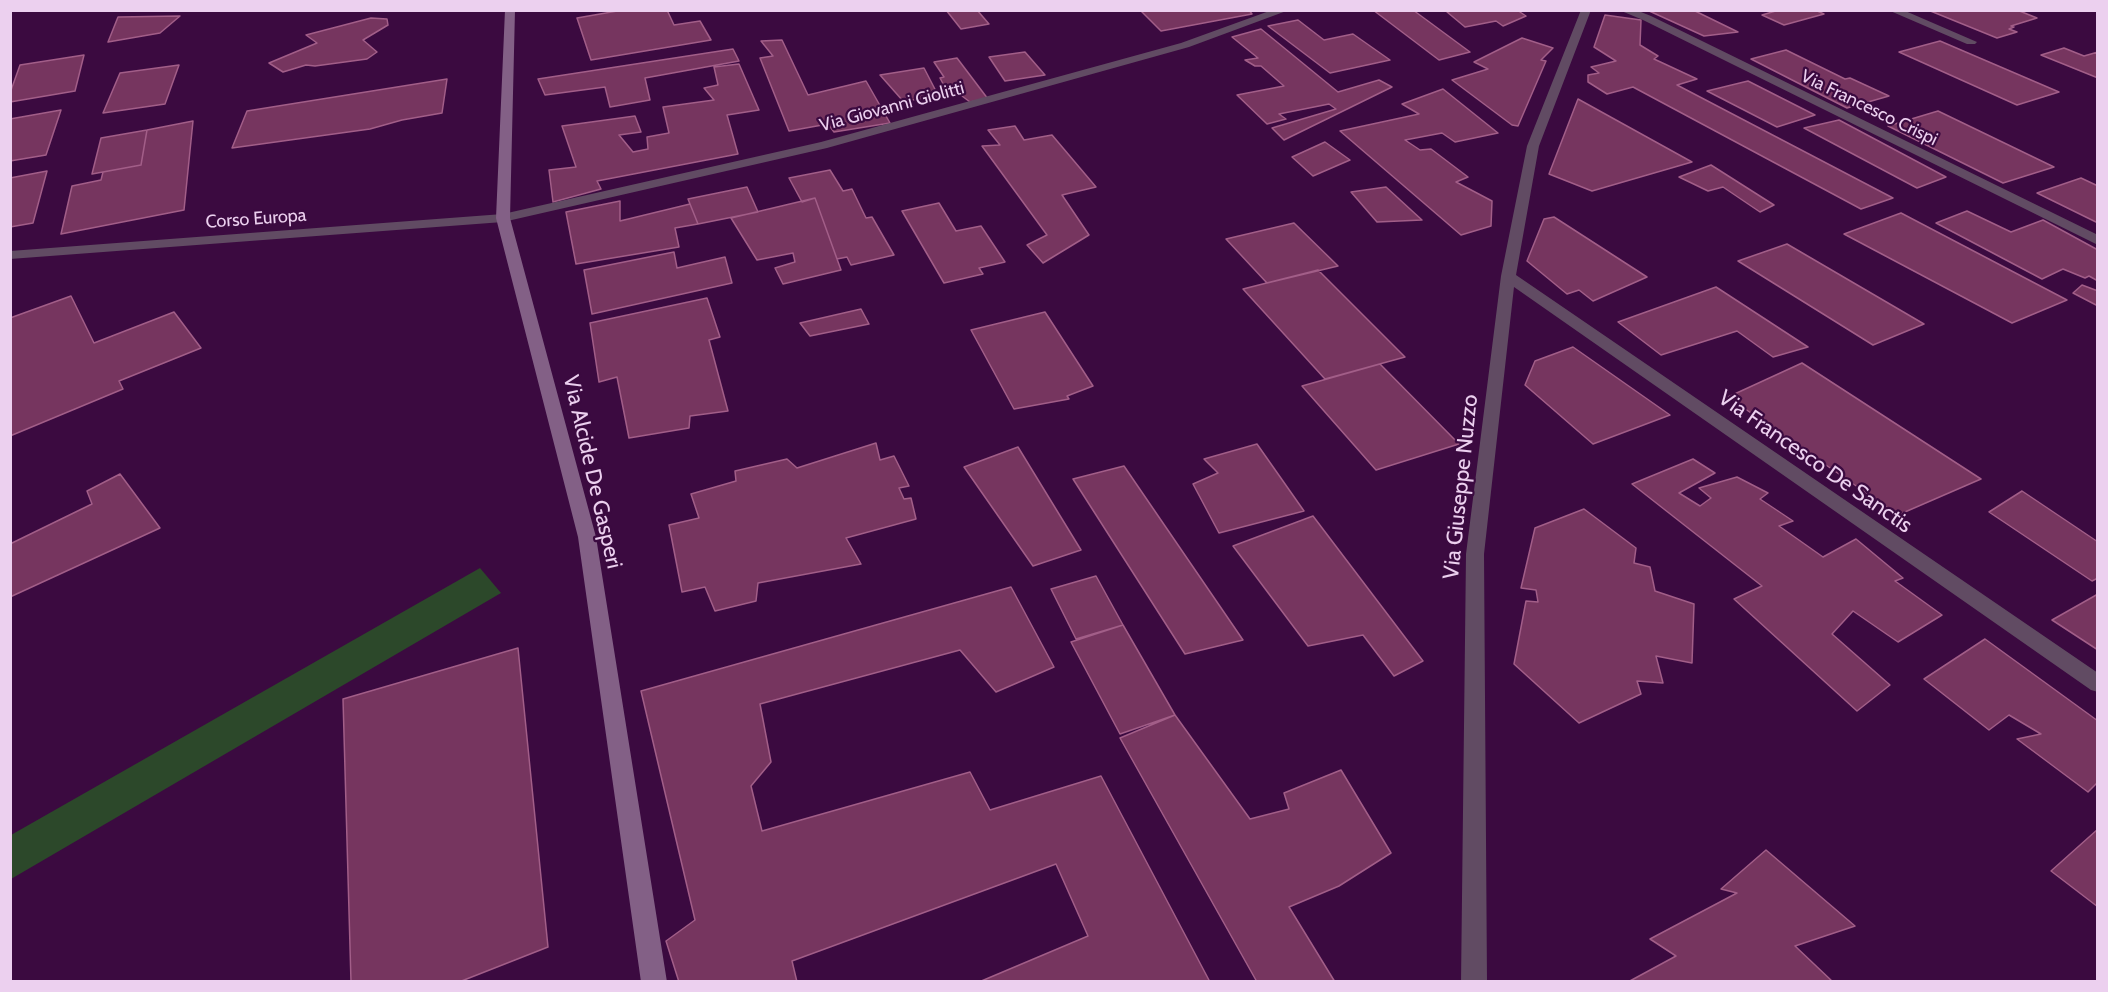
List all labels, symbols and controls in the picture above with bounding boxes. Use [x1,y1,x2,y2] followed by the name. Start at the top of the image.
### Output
[1797,65,1941,151] street label: Via Francesco Crispi
[817,77,967,137] street label: Via Giovanni Giolitti
[205,205,307,233] street label: Corso Europa
[557,373,627,571] street label: Via Alcide De Gasperi
[1713,385,1917,539] street label: Via Francesco De Sanctis
[1438,393,1484,581] street label: Via Giuseppe Nuzzo

